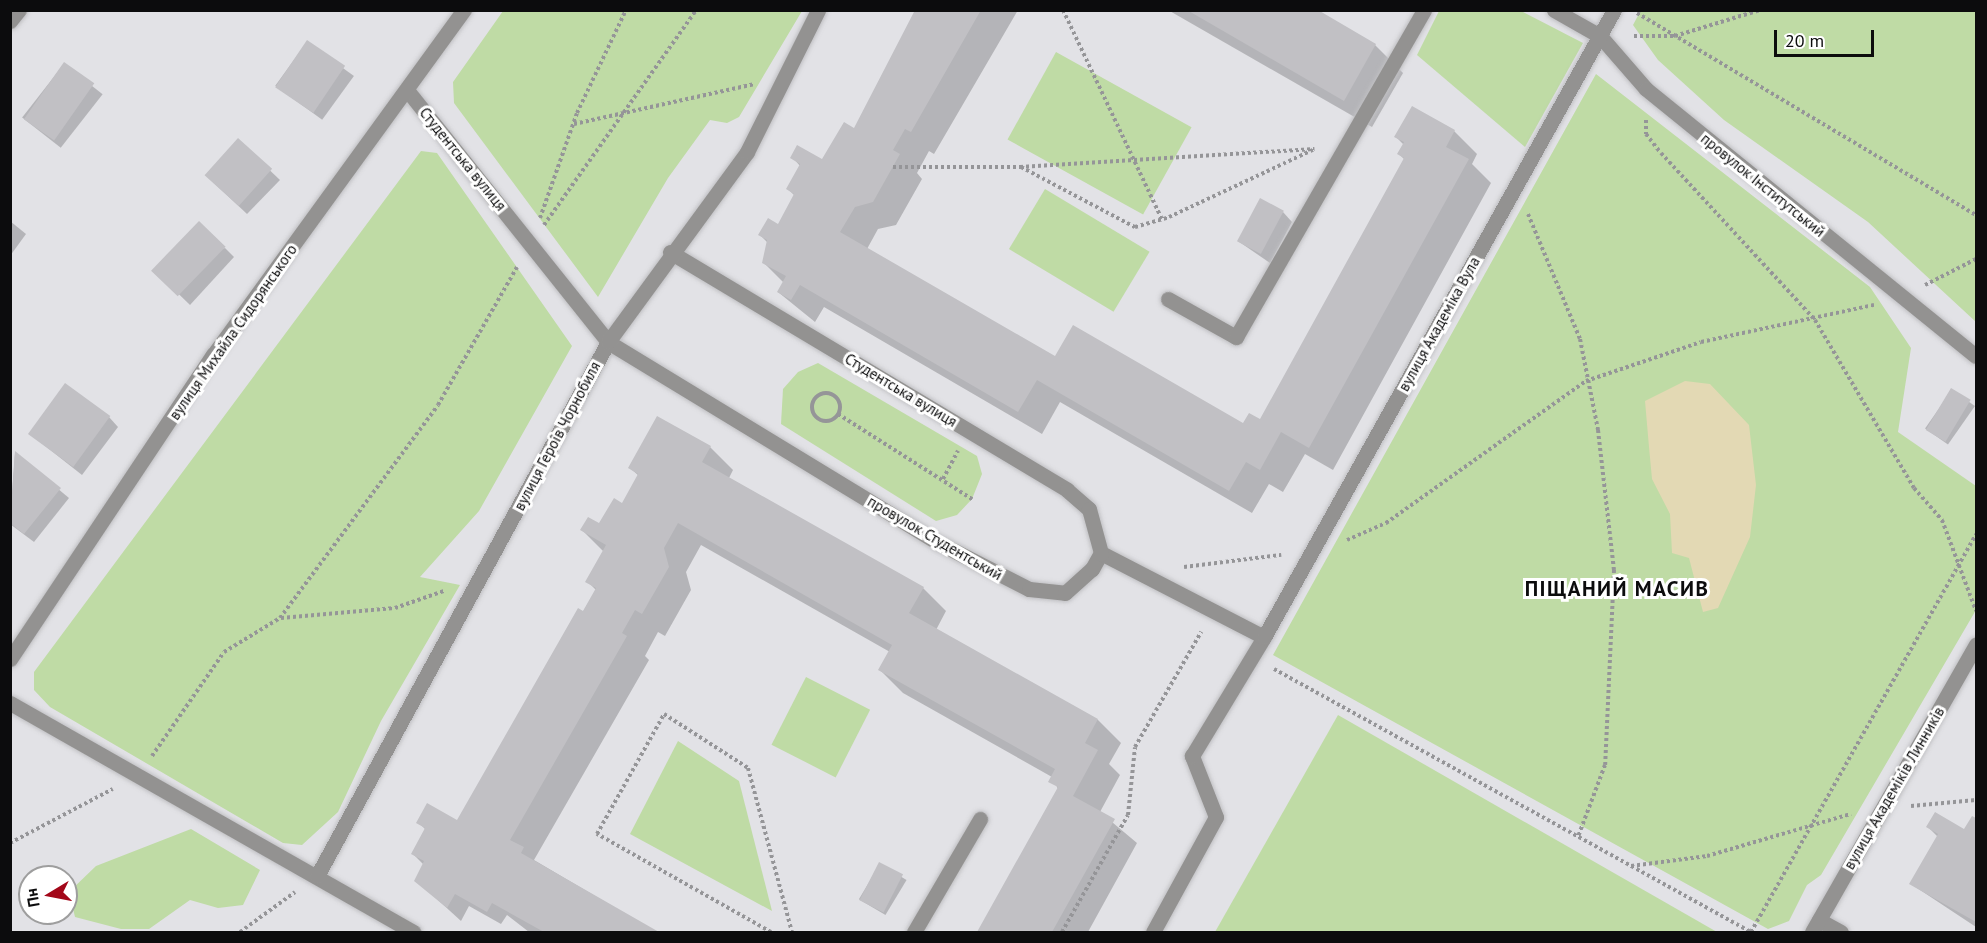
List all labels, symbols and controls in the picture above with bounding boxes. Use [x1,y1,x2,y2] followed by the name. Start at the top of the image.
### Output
[1777,18,1878,56] scale bar
[1785,29,1824,52] text: 20 m
[416,104,510,214] street label: Студентська вулиця
[1697,129,1829,241] street label: провулок Інститутський
[165,241,301,423] street label: вулиця Михайла Сидорянського
[1394,253,1484,395] street label: вулиця Академіка Вула
[842,349,960,431] street label: Студентська вулиця
[510,358,604,514] street label: вулиця Героїв Чорнобиля
[864,492,1006,584] street label: провулок Студентський
[1525,576,1709,602] district label: ПІЩАНИЙ МАСИВ
[1840,703,1948,873] street label: вулиця Академіків Линників
[18,865,78,925] north arrow
[21,887,44,909] text: Пн

